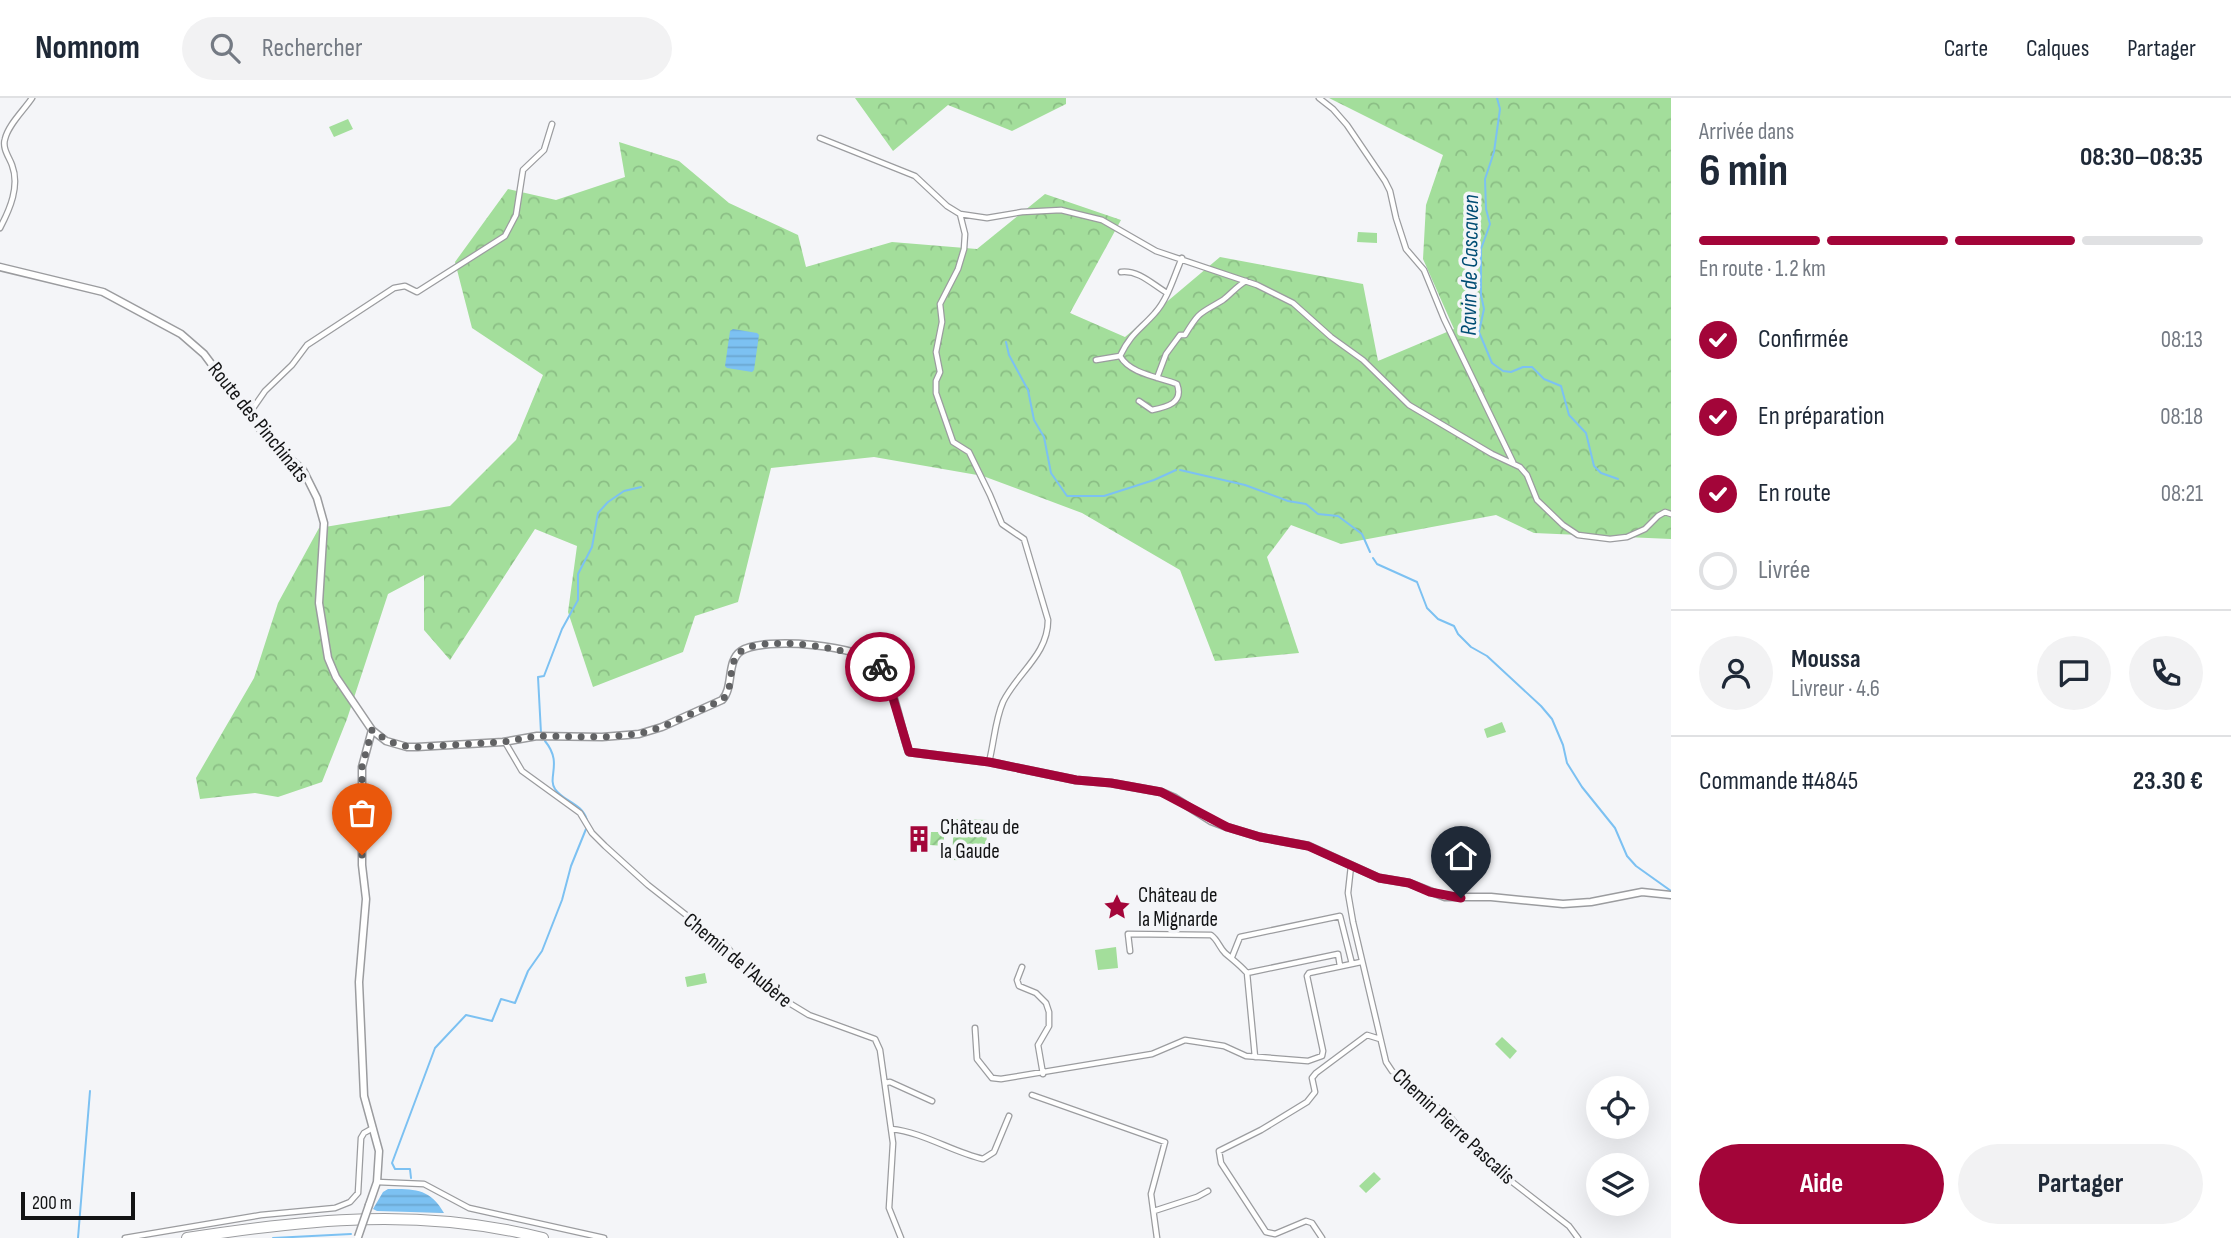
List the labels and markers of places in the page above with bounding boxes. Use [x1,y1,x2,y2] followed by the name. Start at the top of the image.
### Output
[332,783,392,855] pin
[940,815,1019,864] place label: Château de la Gaude
[904,824,934,854] building icon: Château de la Gaude
[1431,826,1491,898] pin
[1138,883,1218,932] place label: Château de la Mignarde
[1102,892,1132,922] place icon: Château de la Mignarde

